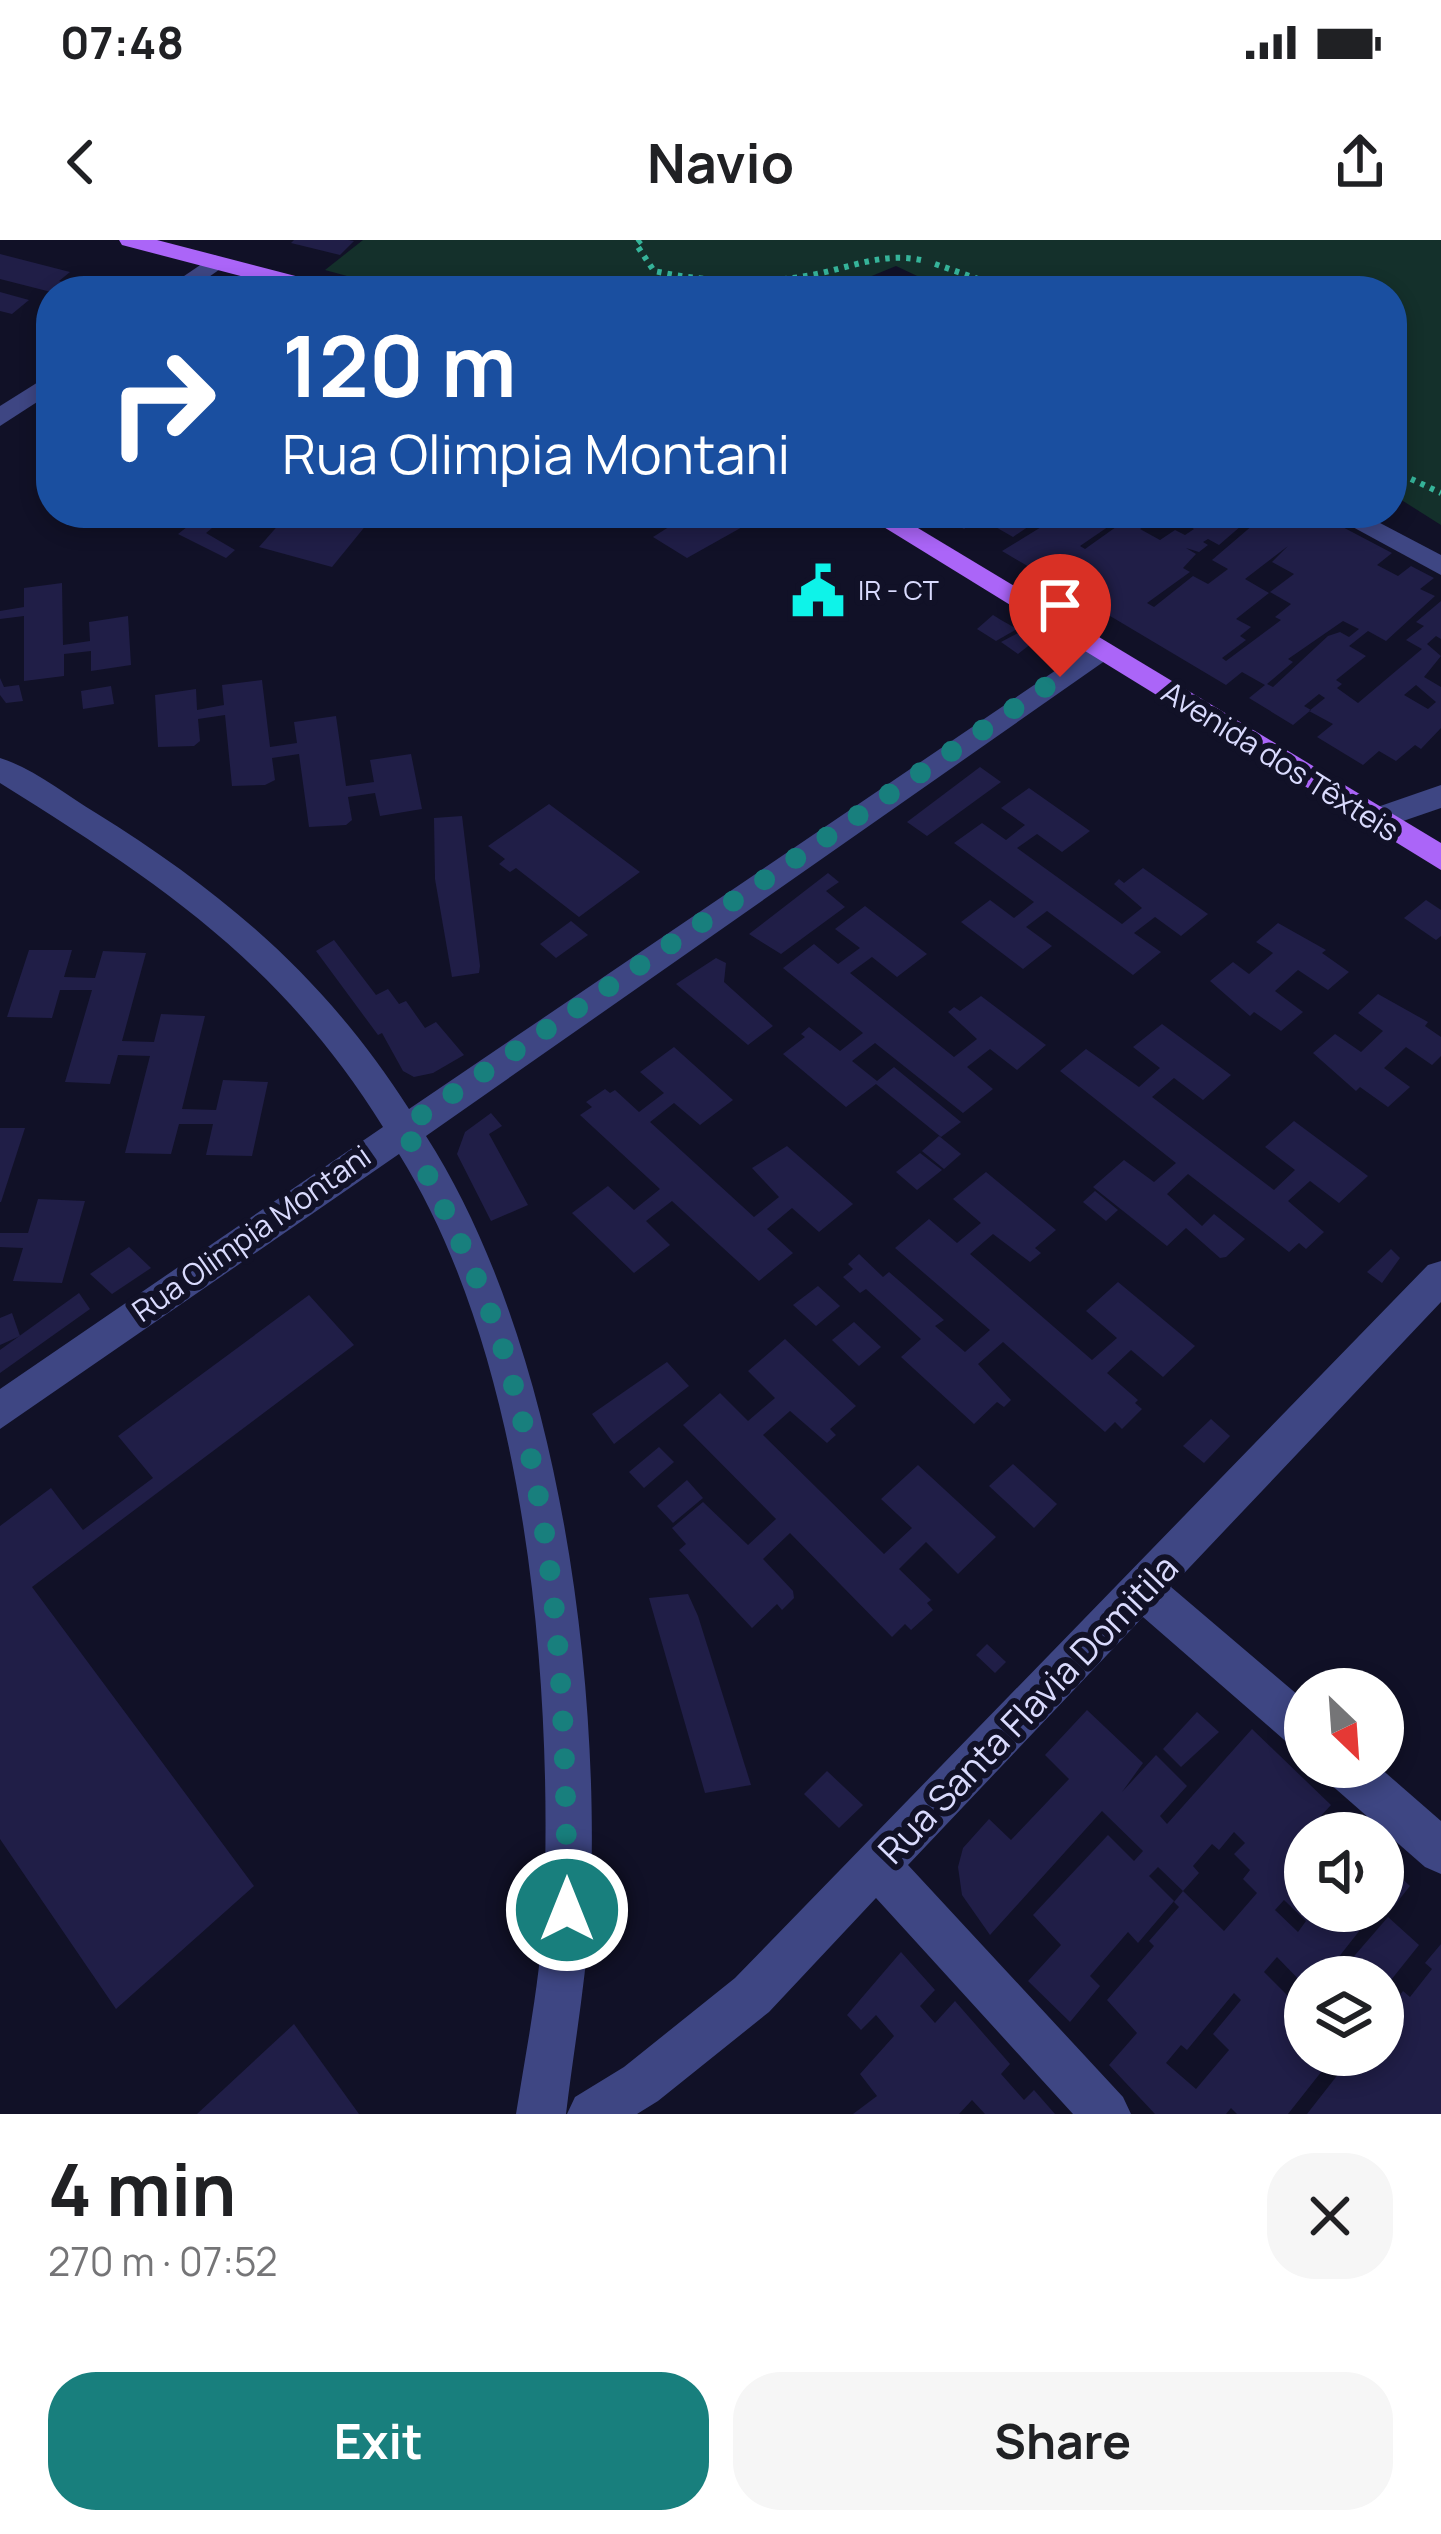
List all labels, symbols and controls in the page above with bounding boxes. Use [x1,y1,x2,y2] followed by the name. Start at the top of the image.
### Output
[60,11,184,73] text: 07:48
[647,125,794,199] text: Navio
[48,129,114,195] icon: back
[1327,129,1393,195] icon: share
[282,307,516,422] text: 120 m
[84,324,240,480] icon: right
[282,416,790,490] text: Rua Olimpia Montani
[1009,554,1111,677] pin
[789,562,847,620] public building icon: IR - CT
[858,571,939,608] place label: IR - CT
[1027,572,1093,638] icon: arrive
[1155,671,1407,850] street label: Avenida dos Têxteis
[124,1135,379,1331] street label: Rua Olimpia Montani
[867,1544,1188,1874] street label: Rua Santa Flavia Domitila
[1284,1668,1404,1788] north arrow
[1284,1668,1404,2076] map controls
[1284,1812,1404,1932] button: sound
[504,1847,630,1973] position arrow
[1284,1956,1404,2076] button: layers
[48,2139,236,2238] text: 4 min
[1267,2153,1393,2279] button: close
[48,2234,278,2288] text: 270 m · 07:52
[48,2372,709,2510] button: Exit
[733,2372,1393,2510] button: Share

